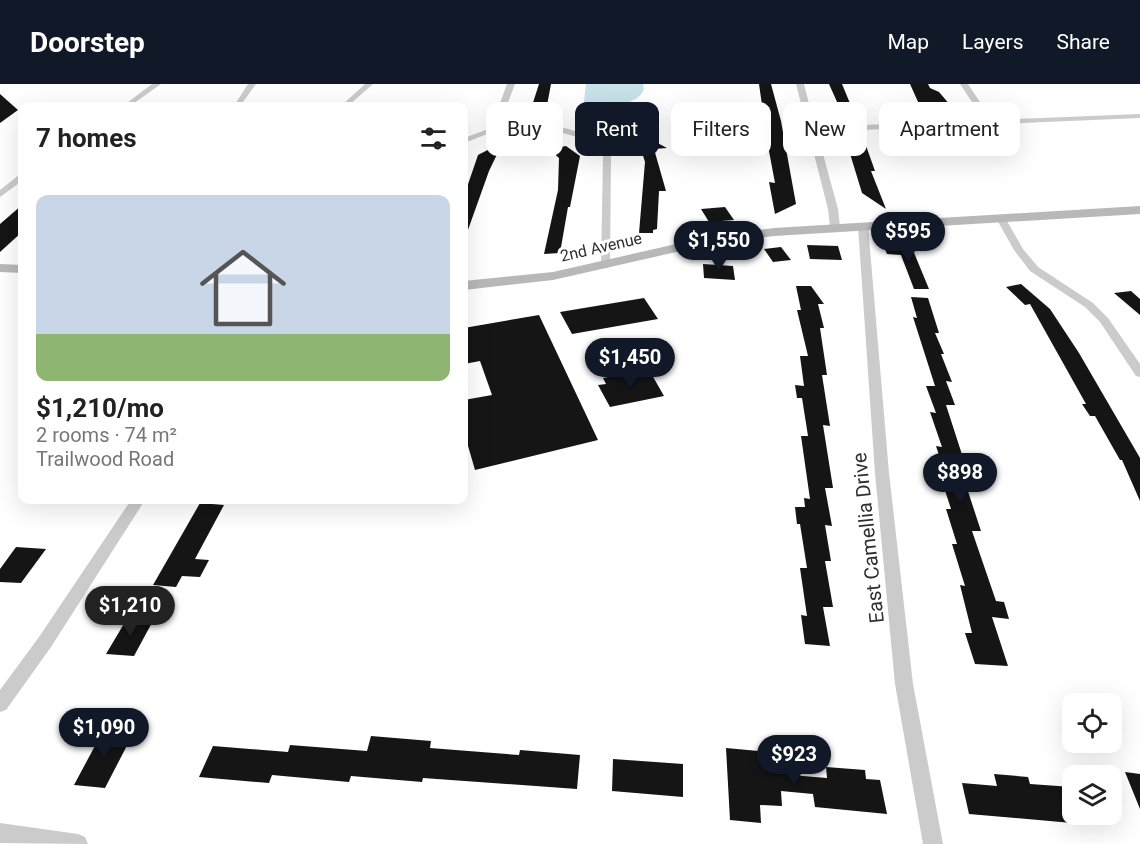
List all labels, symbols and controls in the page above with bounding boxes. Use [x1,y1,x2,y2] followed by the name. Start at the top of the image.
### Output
[30,26,145,59] text: Doorstep
[887,30,929,54] text: Map
[962,30,1023,54] text: Layers
[1056,30,1110,54] text: Share
[486,102,563,156] chip: Buy
[575,102,659,156] chip: Rent
[671,102,771,156] chip: Filters
[783,102,867,156] chip: New
[879,102,1020,156] chip: Apartment
[417,122,450,155] icon: filters
[36,123,137,153] text: 7 homes
[872,212,944,263] pin: $595
[885,219,931,243] text: $595
[670,221,768,272] pin: $1,550
[558,228,644,266] street label: 2nd Avenue
[688,228,750,252] text: $1,550
[189,234,297,342] icon: home
[581,338,679,389] pin: $1,450
[599,345,661,369] text: $1,450
[36,393,164,423] text: $1,210/mo
[36,423,177,447] text: 2 rooms · 74 m²
[36,447,174,471] text: Trailwood Road
[847,451,889,625] street label: East Camellia Drive
[924,453,996,504] pin: $898
[937,460,983,484] text: $898
[81,586,179,637] pin: $1,210
[99,593,161,617] text: $1,210
[1062,693,1122,825] map controls
[1062,693,1122,753] button: locate
[55,708,153,759] pin: $1,090
[73,715,135,739] text: $1,090
[758,735,830,786] pin: $923
[771,742,817,766] text: $923
[1062,765,1122,825] button: layers

